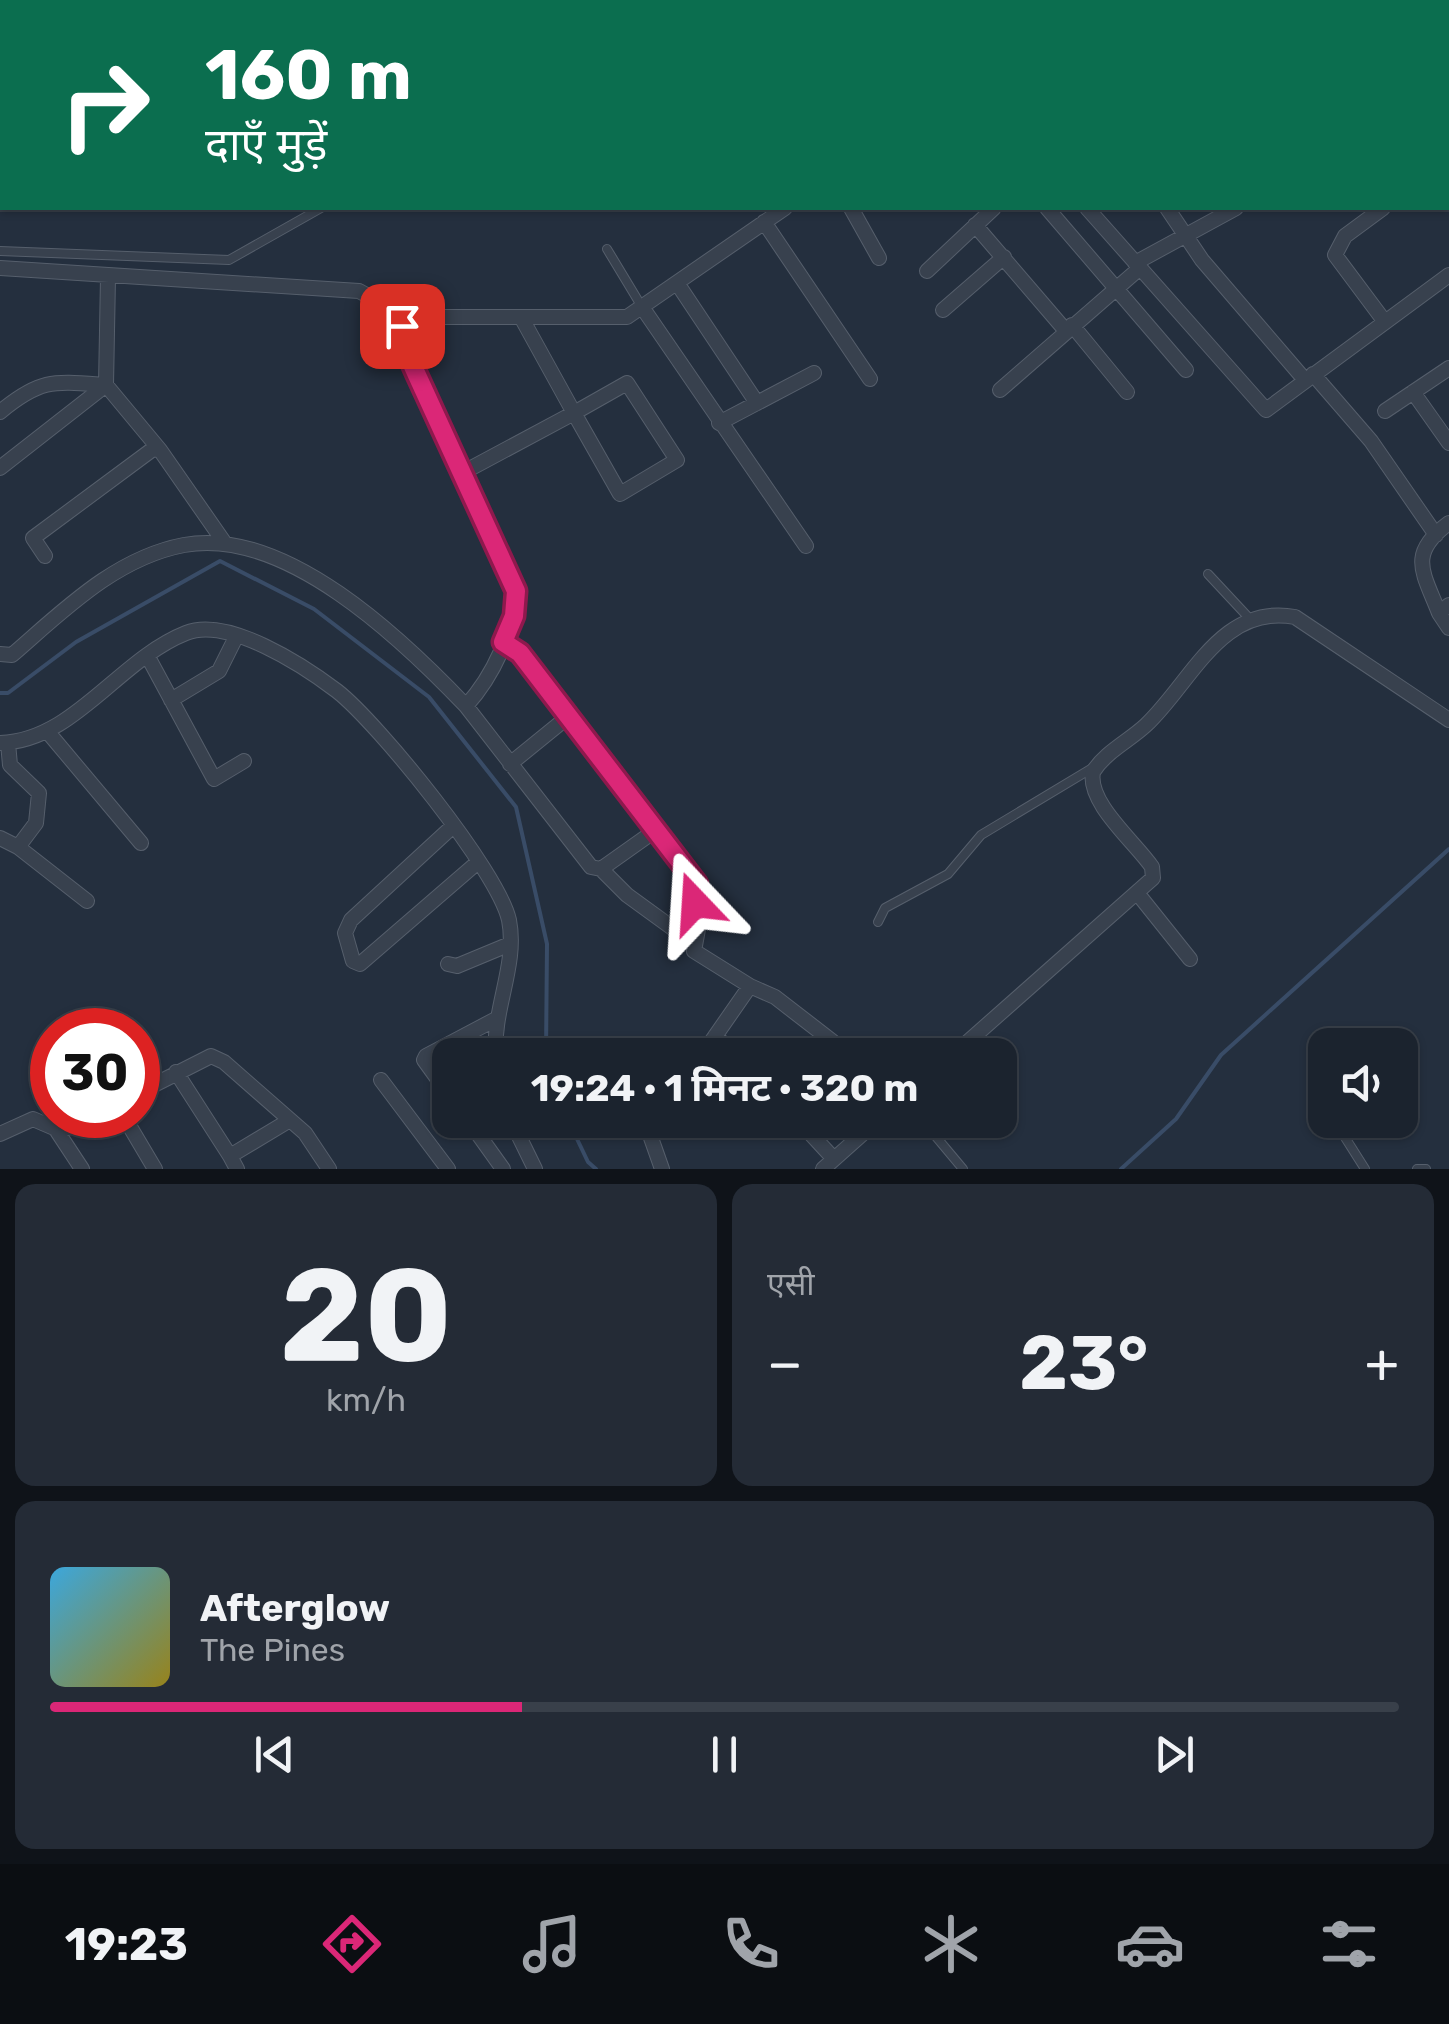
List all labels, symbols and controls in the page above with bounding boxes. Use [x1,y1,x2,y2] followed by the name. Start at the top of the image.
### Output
[205,34,412,117] text: 160 m
[40,40,170,170] icon: right
[205,118,327,171] text: दाएँ मुड़ें
[360,284,445,369] pin
[375,299,430,354] icon: arrive
[643,851,747,955] position arrow
[30,1008,160,1138] speed limit sign: 30
[1308,1028,1418,1138] map controls
[1308,1028,1418,1138] button: sound
[531,1065,918,1111] text: 19:24 · 1 मिनट · 320 m
[280,1238,452,1393] text: 20
[767,1265,815,1303] text: एसी
[1019,1319,1148,1408] text: 23°
[767,1331,803,1396] text: −
[1365,1331,1399,1396] text: +
[326,1381,406,1419] text: km/h
[200,1585,390,1631] text: Afterglow
[200,1631,345,1669] text: The Pines
[247,1727,302,1782] icon: previous
[697,1727,752,1782] icon: pause
[1147,1727,1202,1782] icon: next
[317,1909,387,1979] icon: directions
[517,1909,587,1979] icon: music
[716,1909,786,1979] icon: phone
[916,1909,986,1979] icon: climate
[1115,1909,1185,1979] icon: car
[1314,1909,1384,1979] icon: filters
[65,1918,188,1971] text: 19:23

